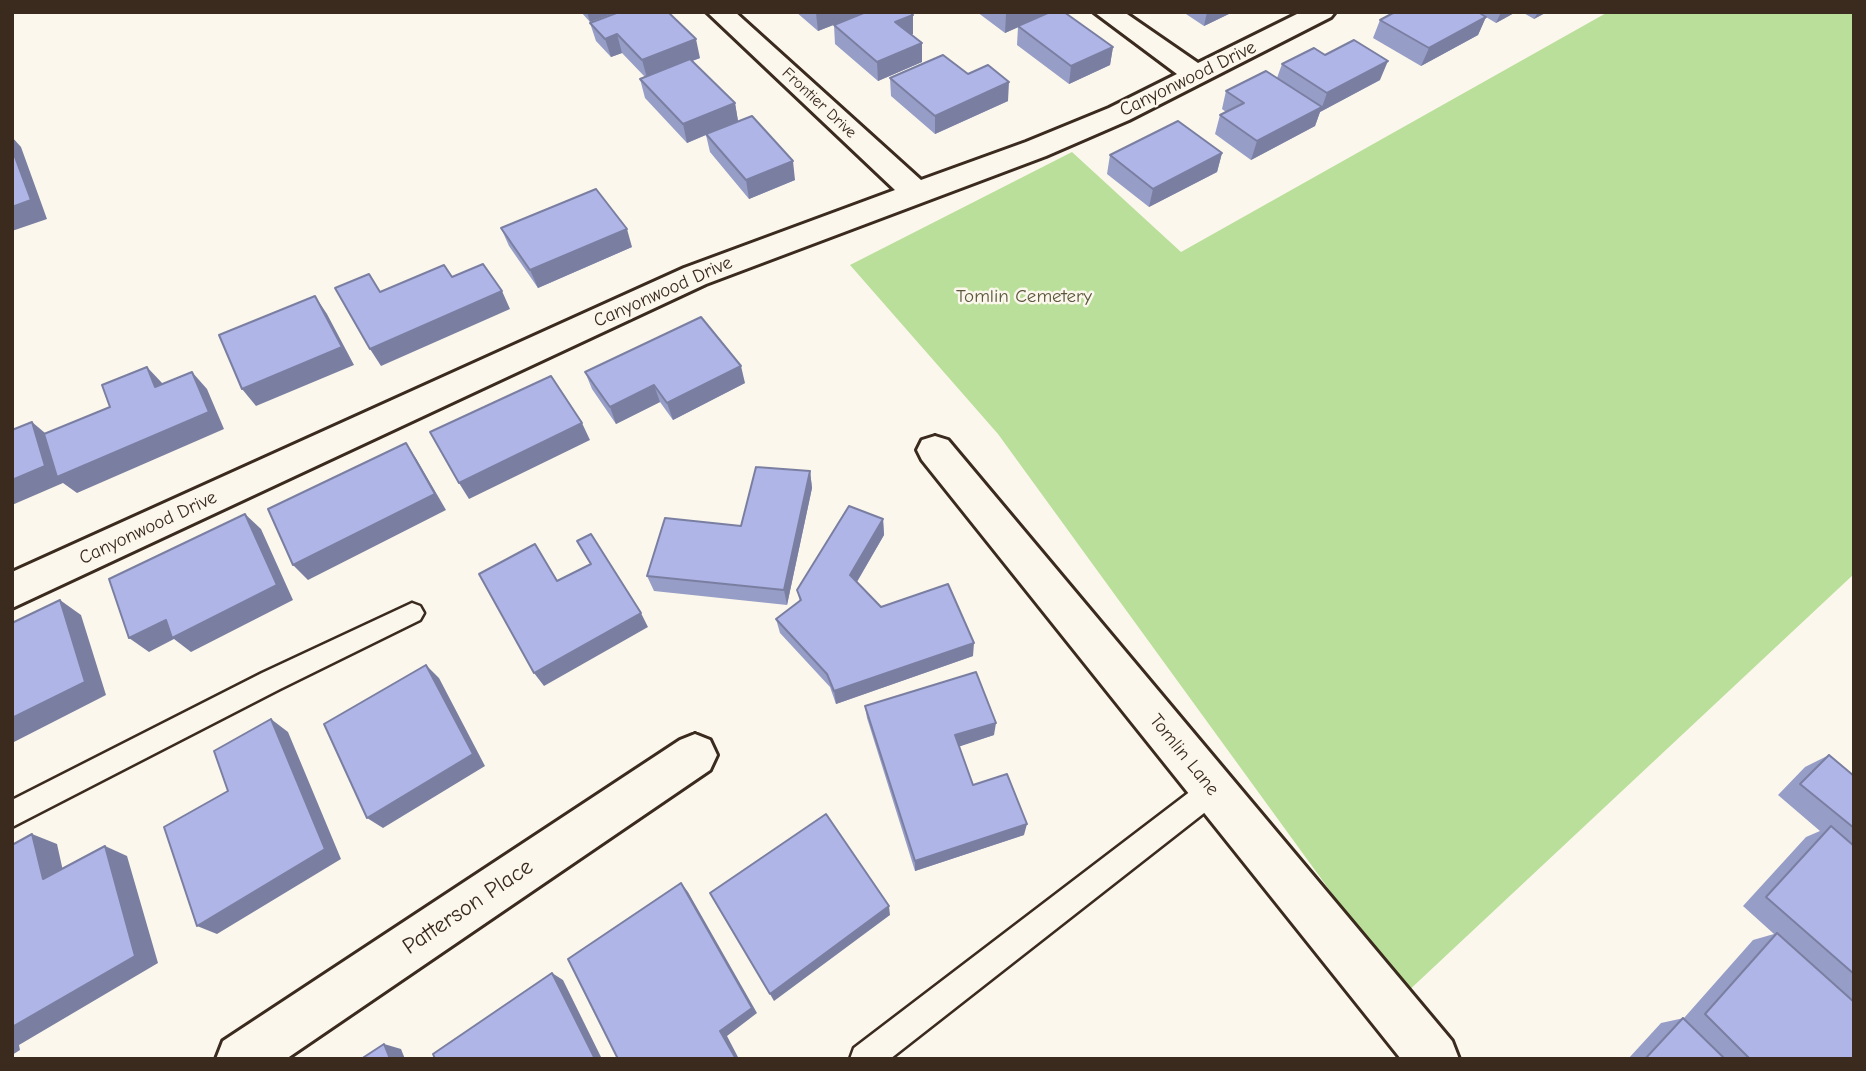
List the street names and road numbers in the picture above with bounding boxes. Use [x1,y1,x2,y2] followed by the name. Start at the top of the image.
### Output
[1116,36,1260,122] street label: Canyonwood Drive
[778,64,860,142] street label: Frontier Drive
[590,251,736,333] street label: Canyonwood Drive
[76,486,220,570] street label: Canyonwood Drive
[1144,710,1224,800] street label: Tomlin Lane
[398,853,538,961] street label: Patterson Place

